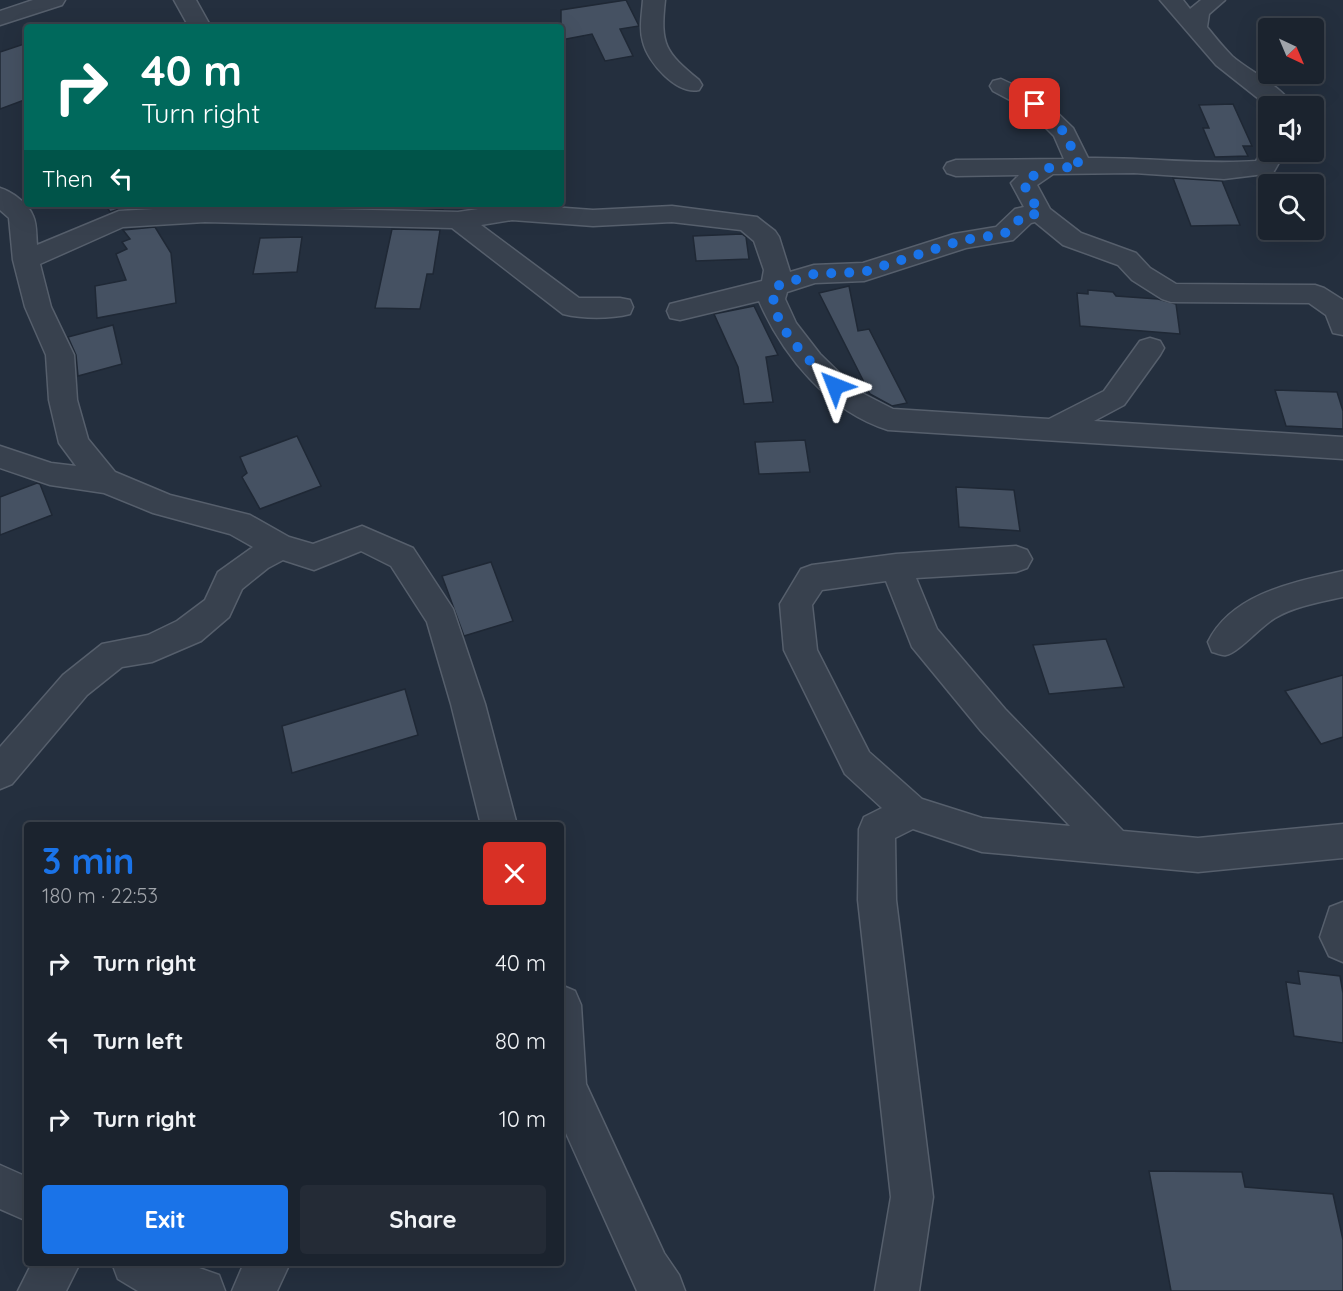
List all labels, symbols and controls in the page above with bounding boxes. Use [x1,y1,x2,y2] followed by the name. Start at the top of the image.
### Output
[1258,18,1324,84] north arrow
[1258,18,1324,240] map controls
[141,44,242,97] text: 40 m
[42,48,120,126] icon: right
[1009,78,1060,129] pin
[1018,87,1051,120] icon: arrive
[141,96,260,130] text: Turn right
[1258,96,1324,162] button: sound
[105,162,138,195] icon: left
[42,165,93,193] text: Then
[1258,174,1324,240] button: search
[803,354,867,418] position arrow
[42,838,135,883] text: 3 min
[483,842,546,905] button: close
[42,883,158,908] text: 180 m · 22:53
[42,947,75,980] icon: right
[93,949,197,977] text: Turn right
[495,949,546,977] text: 40 m
[42,1025,75,1058] icon: left
[93,1027,183,1055] text: Turn left
[495,1027,546,1055] text: 80 m
[42,1103,75,1136] icon: right
[93,1105,197,1133] text: Turn right
[499,1105,546,1133] text: 10 m
[42,1185,288,1254] button: Exit
[300,1185,546,1254] button: Share

